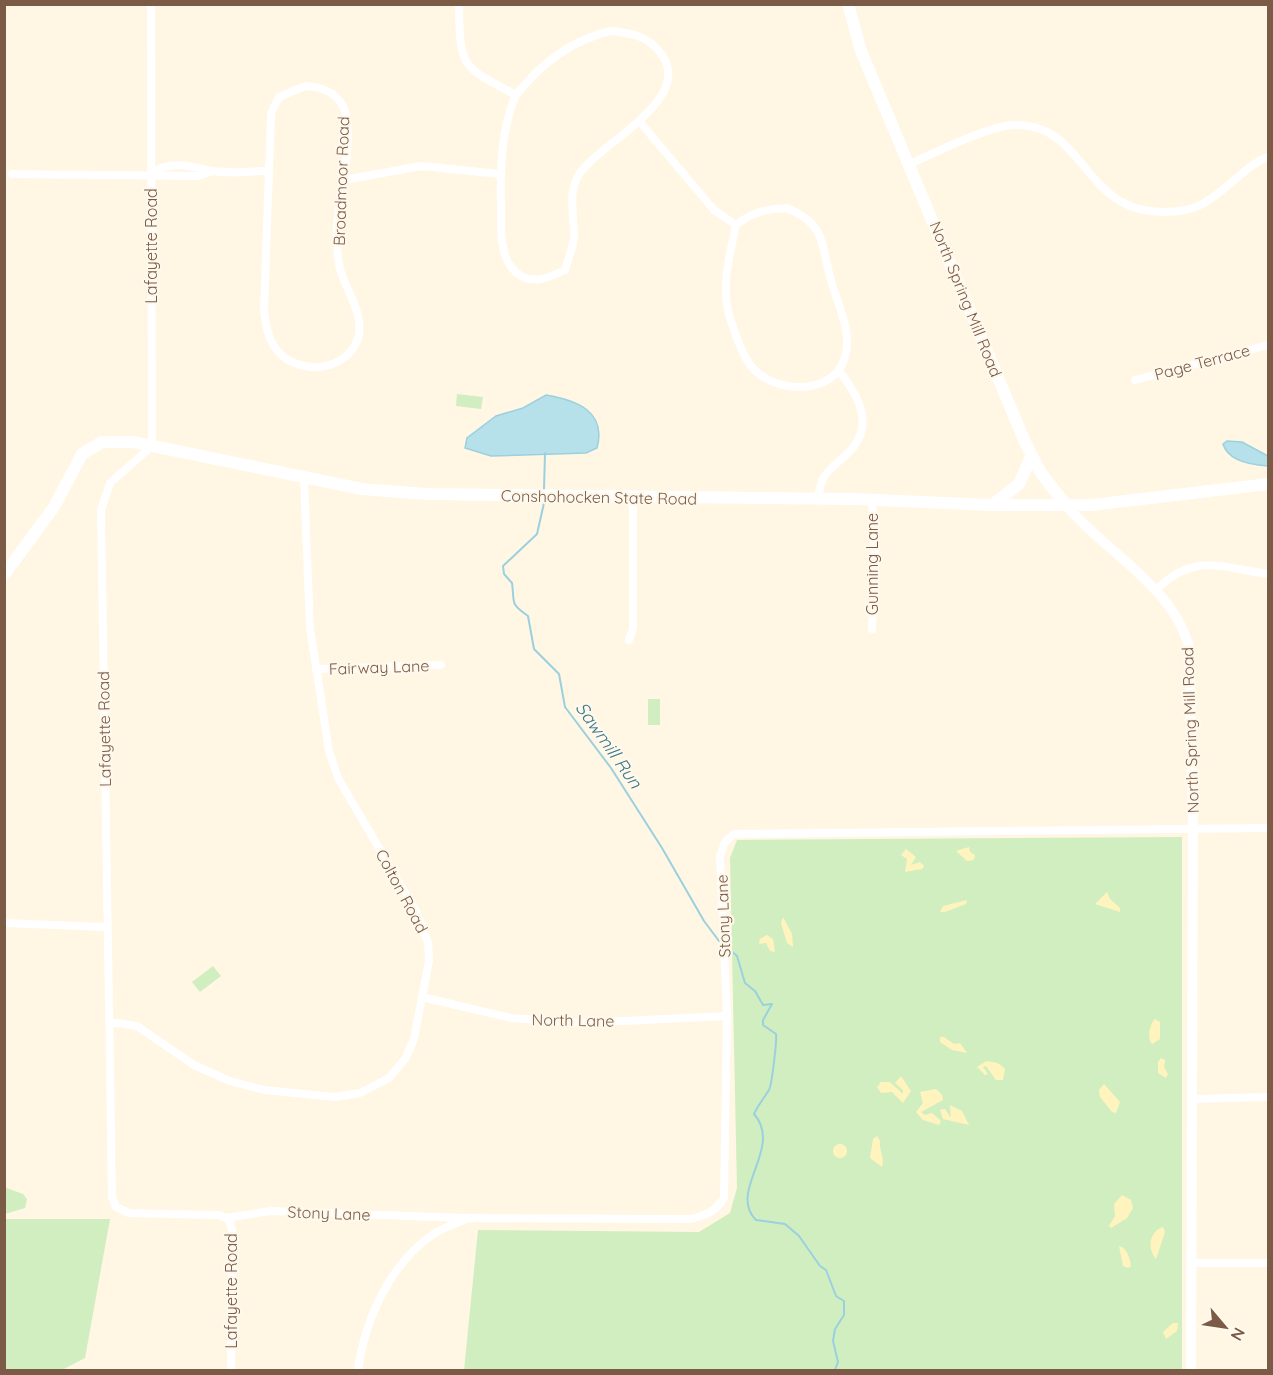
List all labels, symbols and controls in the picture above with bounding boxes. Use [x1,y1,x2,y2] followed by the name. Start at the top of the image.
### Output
[329,116,353,246] street label: Broadmoor Road
[141,188,161,304] street label: Lafayette Road
[926,218,1006,380] street label: North Spring Mill Road
[1152,340,1252,384] street label: Page Terrace
[501,485,697,509] street label: Conshohocken State Road
[862,513,882,615] street label: Gunning Lane
[1177,647,1203,813] street label: North Spring Mill Road
[328,655,430,679] street label: Fairway Lane
[93,671,115,787] street label: Lafayette Road
[571,697,648,793] water label: Sawmill Run
[372,846,432,936] street label: Colton Road
[712,874,734,958] street label: Stony Lane
[531,1009,615,1031] street label: North Lane
[287,1202,371,1224] street label: Stony Lane
[221,1233,241,1349] street label: Lafayette Road
[1195,1297,1255,1357] north arrow
[1227,1324,1250,1344] text: N

